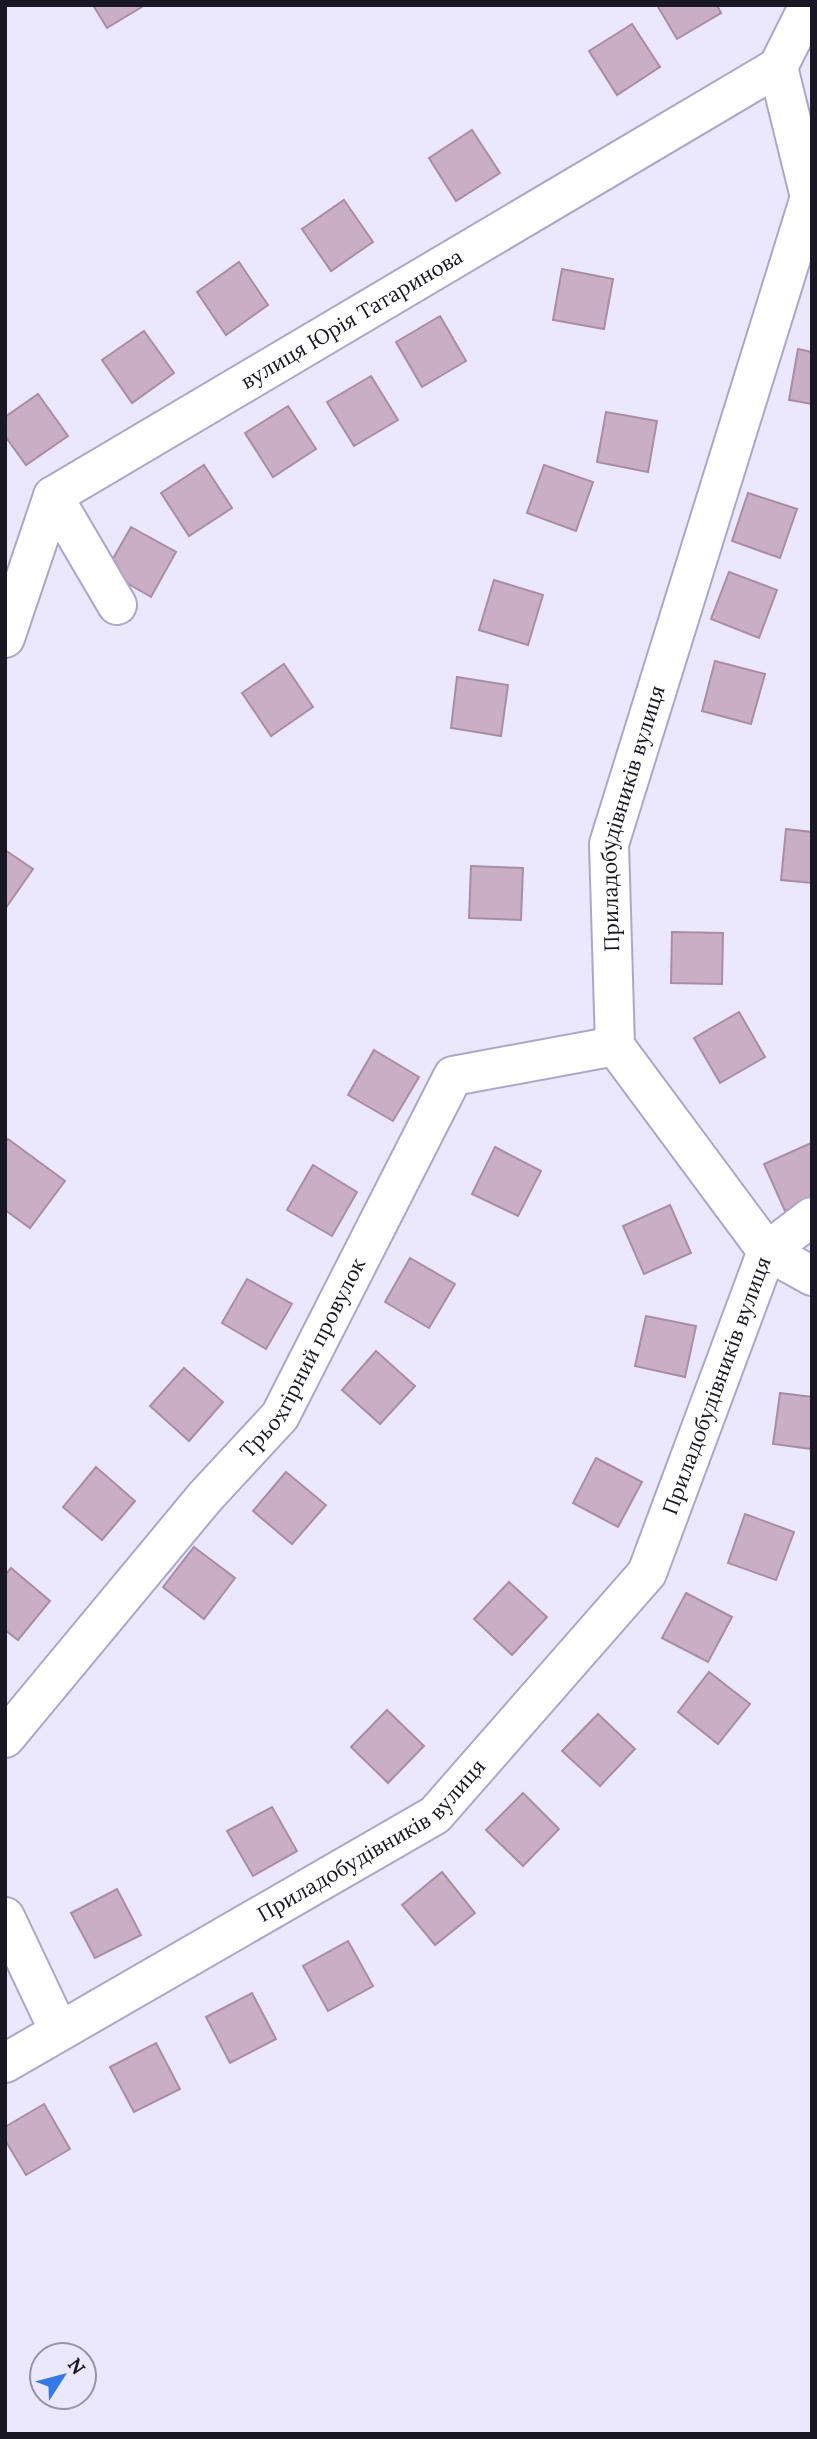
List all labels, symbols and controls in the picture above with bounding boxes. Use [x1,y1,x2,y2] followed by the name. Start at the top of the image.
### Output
[236,243,468,395] street label: вулиця Юрія Татаринова
[595,682,671,952] street label: Приладобудівників вулиця
[234,1252,372,1464] street label: Трьохгірний провулок
[656,1253,777,1518] street label: Приладобудівників вулиця
[252,1753,491,1928] street label: Приладобудівників вулиця
[28,2341,98,2411] north arrow
[63,2353,91,2379] text: N

